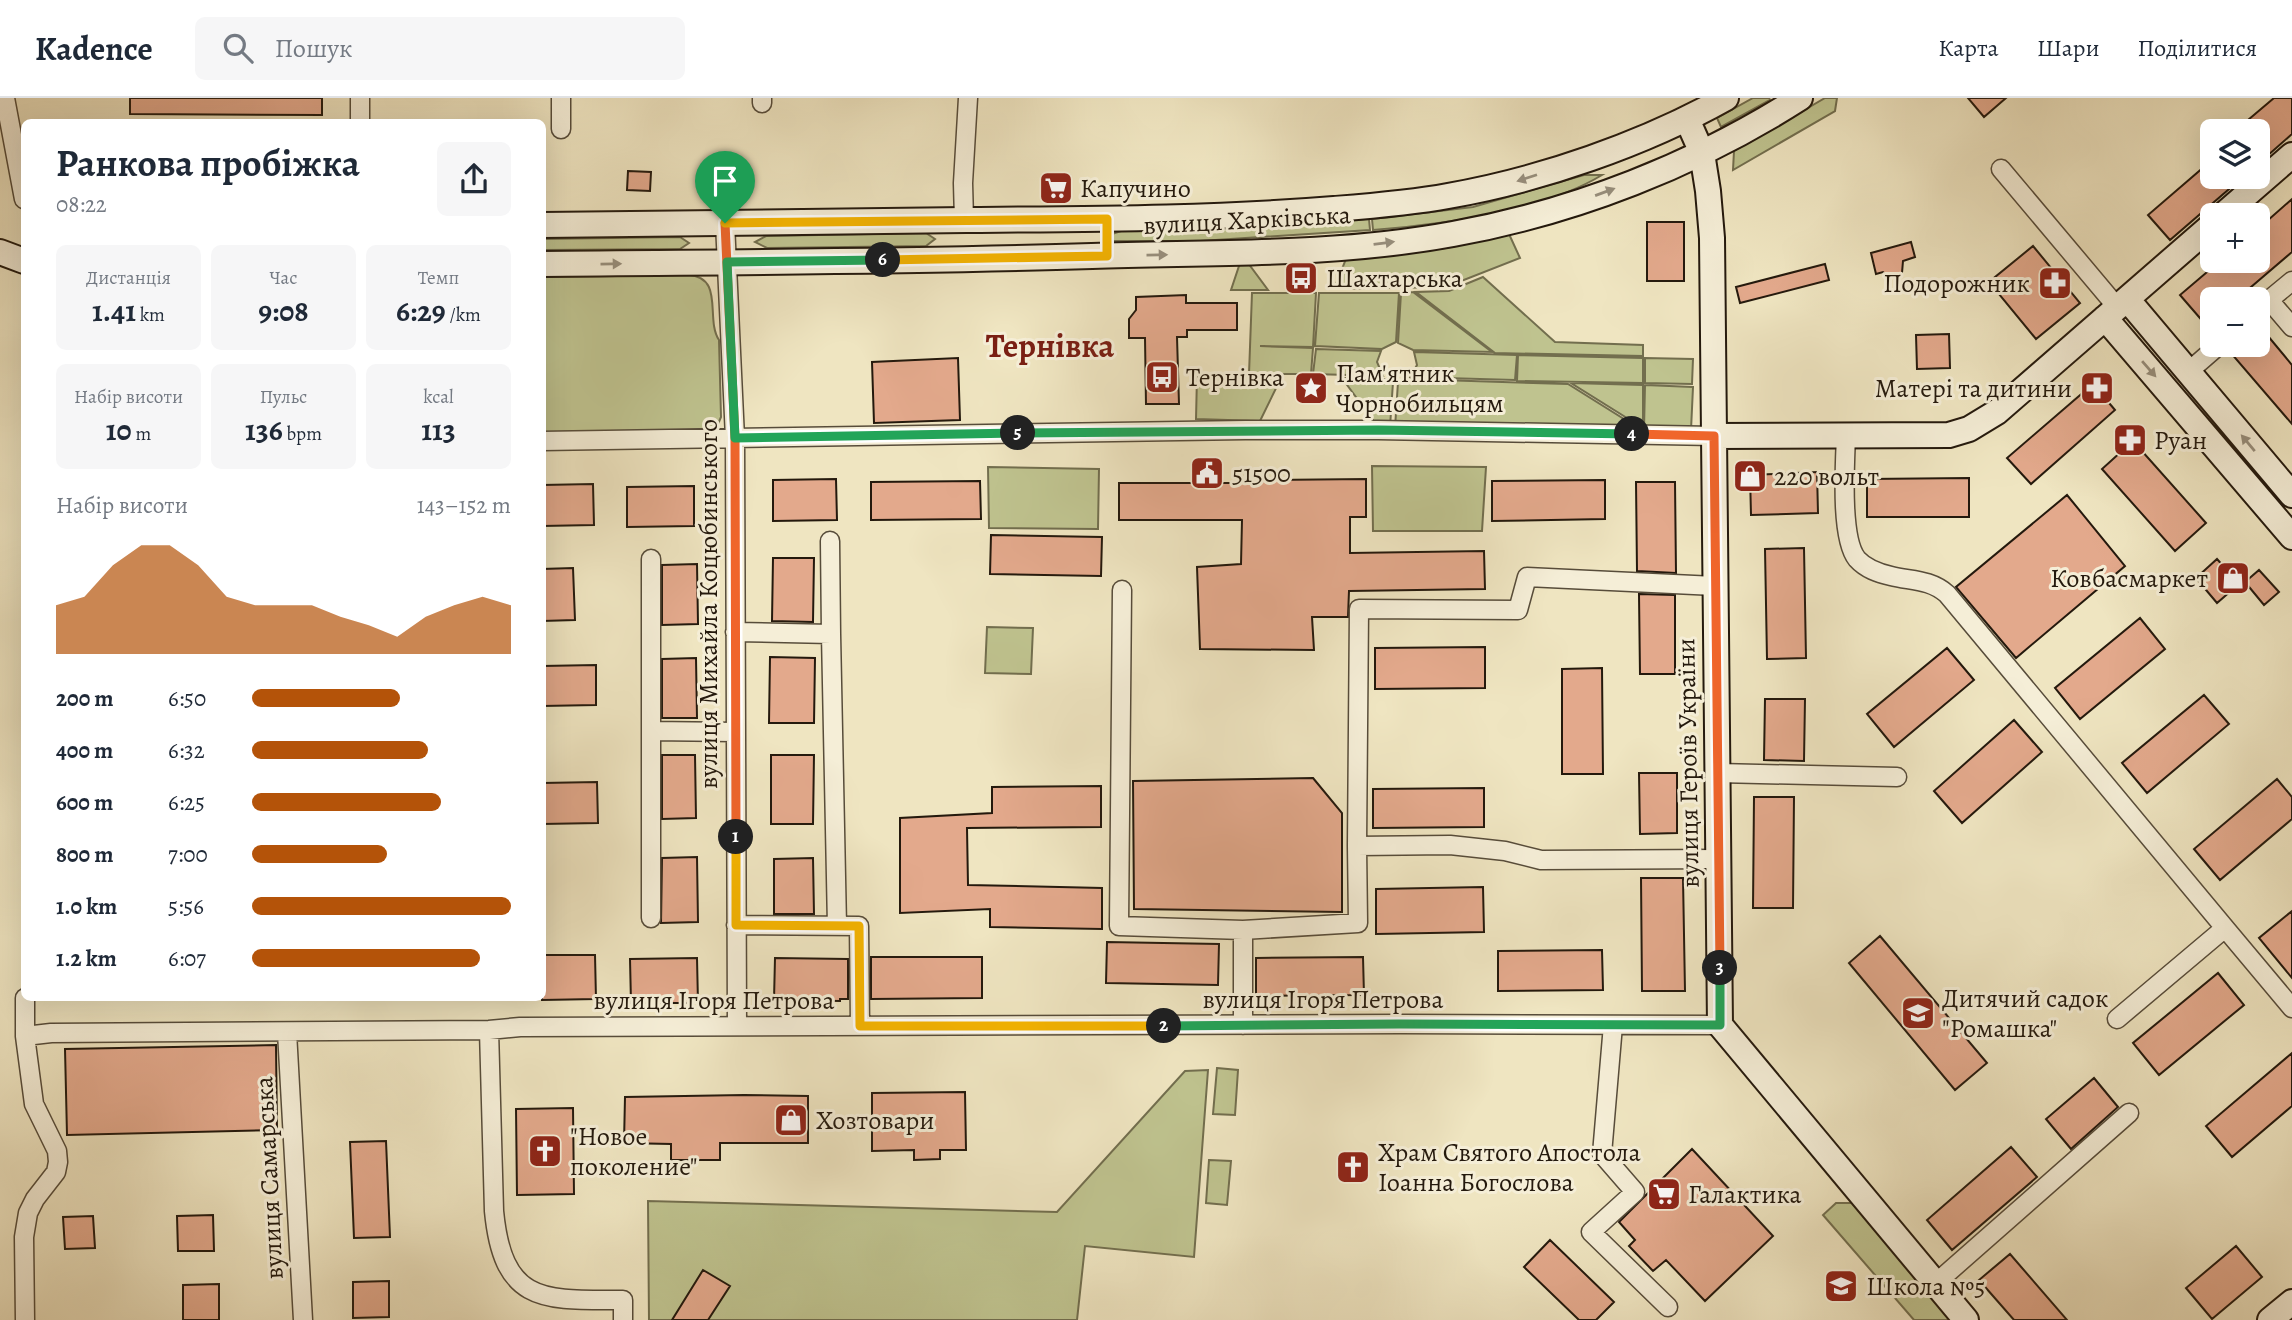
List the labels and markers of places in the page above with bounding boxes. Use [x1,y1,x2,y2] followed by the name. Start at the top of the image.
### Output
[695,151,755,223] pin
[1037,169,1075,207] supermarket icon: Капучино
[1080,171,1191,206] place label: Капучино
[866,242,900,278] pin: 6
[1282,259,1320,297] bus stop icon: Шахтарська
[1326,261,1463,296] place label: Шахтарська
[2036,264,2074,302] pharmacy icon: Подорожник
[1883,266,2030,301] place label: Подорожник
[1336,356,1504,421] place label: Пам'ятник Чорнобильцям
[1143,358,1181,396] bus stop icon: Тернівка
[1186,360,1284,395] place label: Тернівка
[1292,369,1330,407] place icon: Пам'ятник Чорнобильцям
[2078,369,2116,407] pharmacy icon: Матері та дитини
[1875,371,2072,406] place label: Матері та дитини
[1000,416,1036,450] pin: 5
[1614,416,1650,452] pin: 4
[2111,421,2149,459] pharmacy icon: Руан
[2154,423,2207,458] place label: Руан
[1188,454,1226,492] public building icon: 51500
[1232,456,1291,491] place label: 51500
[1731,457,1769,495] shop icon: 220 вольт
[1774,459,1879,494] place label: 220 вольт
[2214,559,2252,597] shop icon: Ковбасмаркет
[2050,561,2208,596] place label: Ковбасмаркет
[718,820,754,854] pin: 1
[1702,950,1738,986] pin: 3
[1942,981,2108,1046] place label: Дитячий садок "Ромашка"
[1899,994,1937,1032] school or university icon: Дитячий садок "Ромашка"
[1146,1009,1182,1044] pin: 2
[772,1101,810,1139] shop icon: Хозтовари
[816,1103,935,1138] place label: Хозтовари
[570,1119,698,1184] place label: "Новое поколение"
[526,1132,564,1170] church icon: "Новое поколение"
[1378,1135,1641,1200] place label: Храм Святого Апостола Іоанна Богослова
[1334,1148,1372,1186] church icon: Храм Святого Апостола Іоанна Богослова
[1645,1175,1683,1213] supermarket icon: Галактика
[1688,1177,1801,1212] place label: Галактика
[1822,1267,1860,1305] school or university icon: Школа №5
[1866,1269,1986,1304] place label: Школа №5

